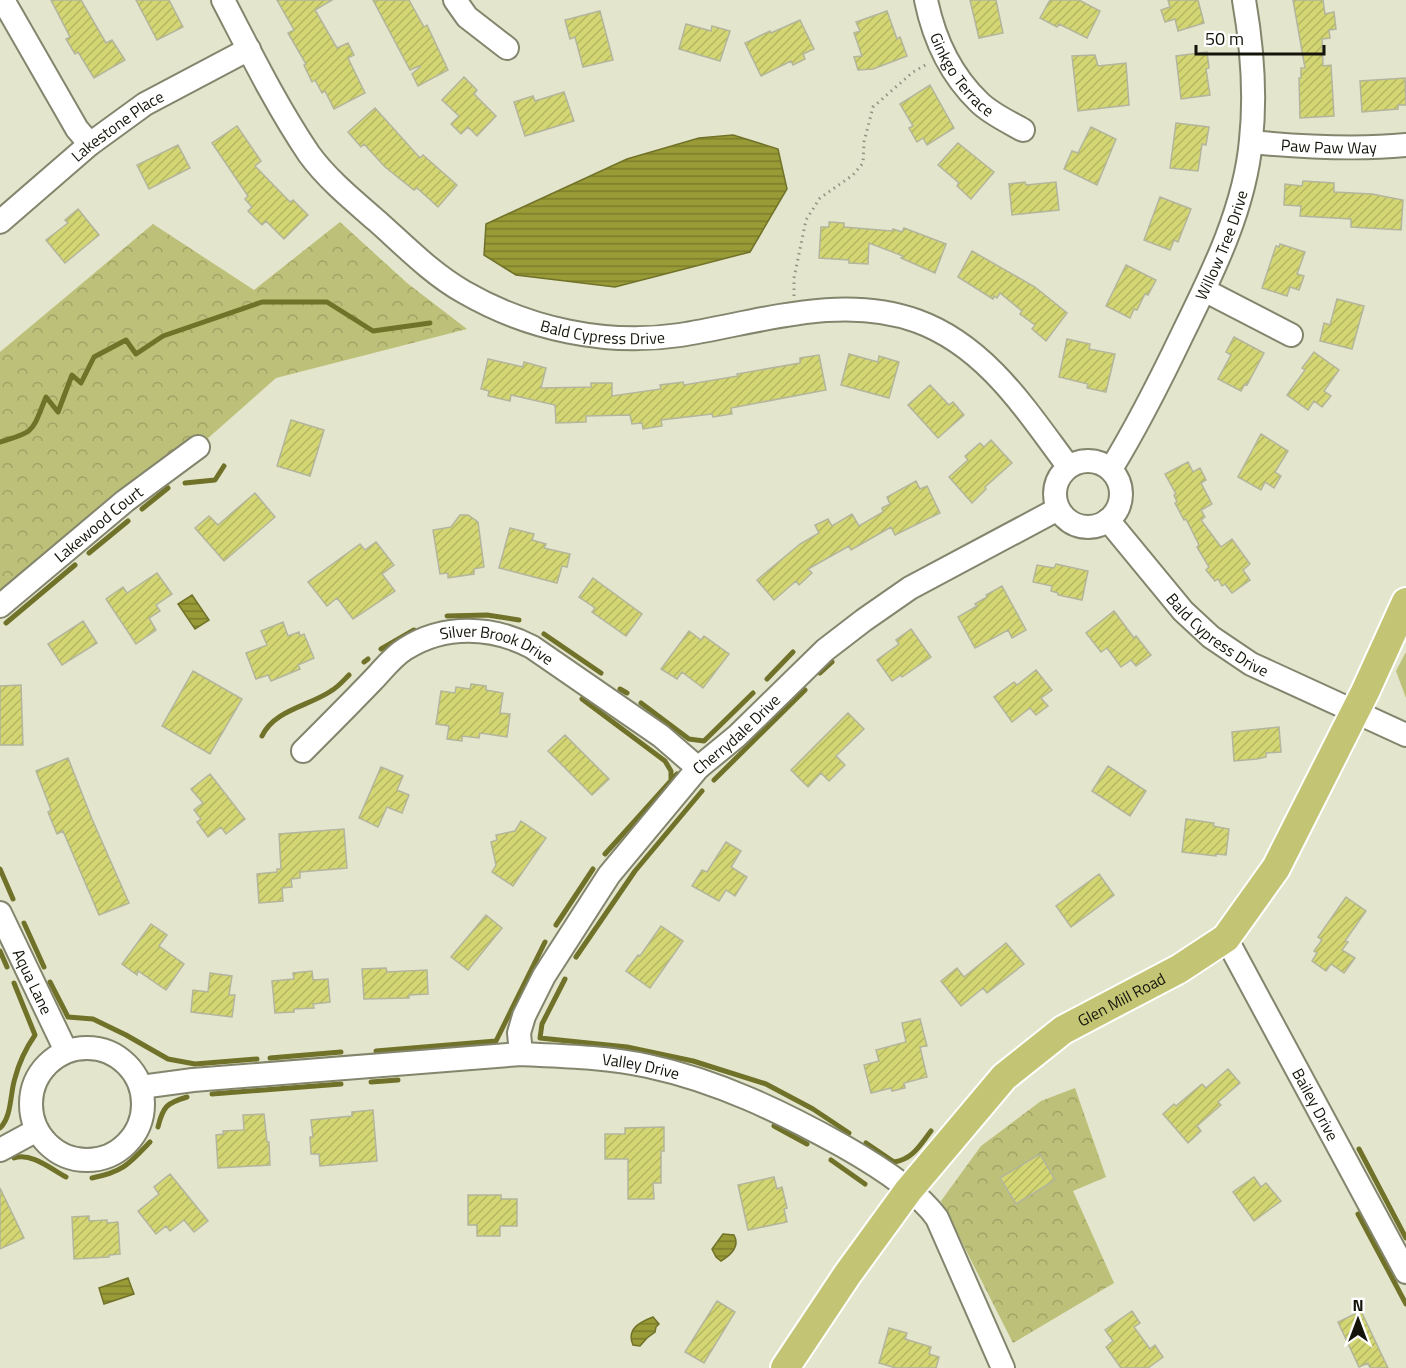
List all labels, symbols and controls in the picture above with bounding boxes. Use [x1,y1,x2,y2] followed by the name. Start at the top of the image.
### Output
[1196,18,1324,56] scale bar
[1205,25,1244,52] text: 50 m
[924,29,999,122] street label: Ginkgo Terrace
[66,84,168,167] street label: Lakestone Place
[1280,133,1377,160] street label: Paw Paw Way
[1189,188,1254,304] street label: Willow Tree Drive
[538,313,666,350] street label: Bald Cypress Drive
[49,480,148,568] street label: Lakewood Court
[1161,588,1273,682] street label: Bald Cypress Drive
[438,619,559,671] street label: Silver Brook Drive
[687,688,786,780] street label: Cherrydale Drive
[7,945,59,1018] street label: Aqua Lane
[1073,966,1170,1032] street label: Glen Mill Road
[601,1047,682,1085] street label: Valley Drive
[1286,1064,1345,1145] street label: Bailey Drive
[1328,1290,1388,1350] north arrow
[1352,1293,1364,1317] text: N

